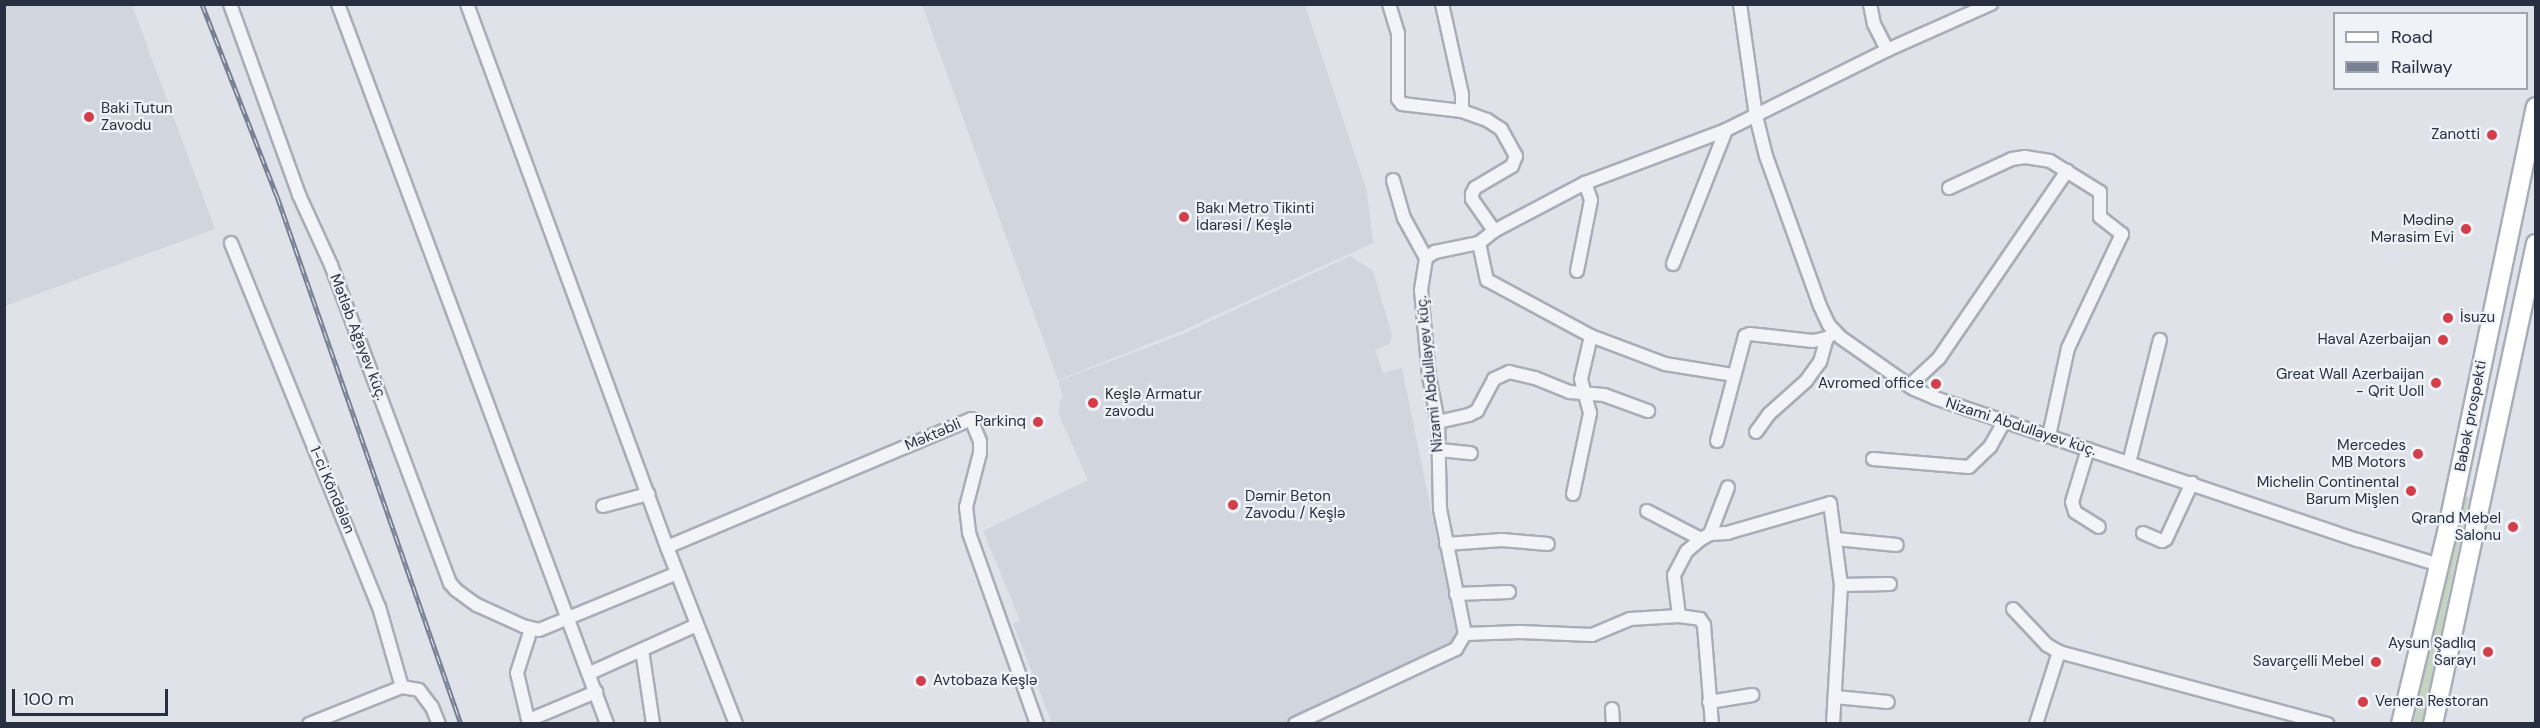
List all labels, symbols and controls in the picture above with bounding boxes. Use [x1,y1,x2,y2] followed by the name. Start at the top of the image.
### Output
[2333,12,2528,90] legend
[2391,25,2433,49] text: Road
[2391,55,2453,79] text: Railway
[101,99,173,134] place label: Baki Tutun Zavodu
[82,110,96,124] marker: Baki Tutun Zavodu
[2431,126,2480,144] place label: Zanotti
[2485,128,2499,142] marker: Zanotti
[1196,199,1314,234] place label: Bakı Metro Tikinti İdarəsi / Keşlə
[1177,210,1191,224] marker: Bakı Metro Tikinti İdarəsi / Keşlə
[2371,211,2454,246] place label: Mədinə Mərasim Evi
[2459,222,2473,236] marker: Mədinə Mərasim Evi
[326,271,390,403] street label: Mətləb Ağayev küç.
[1413,295,1447,453] street label: Nizami Abdullayev küç.
[2460,309,2495,327] place label: İsuzu
[2441,311,2455,325] marker: İsuzu
[2317,331,2431,349] place label: Haval Azerbaijan
[2436,333,2450,347] marker: Haval Azerbaijan
[2451,359,2491,473] street label: Babək prospekti
[2276,365,2424,400] place label: Great Wall Azerbaijan - Qrit Uoll
[1818,375,1924,393] place label: Avromed office
[2429,376,2443,390] marker: Great Wall Azerbaijan - Qrit Uoll
[1929,377,1943,391] marker: Avromed office
[1105,385,1202,420] place label: Keşlə Armatur zavodu
[1943,394,2099,460] street label: Nizami Abdullayev küç.
[1086,396,1100,410] marker: Keşlə Armatur zavodu
[975,413,1026,431] place label: Parkinq
[902,415,964,455] street label: Məktəbli
[1031,415,1045,429] marker: Parkinq
[2331,436,2406,471] place label: Mercedes MB Motors
[306,444,358,536] street label: 1-ci Köndələn
[2411,447,2425,461] marker: Mercedes MB Motors
[2257,473,2399,508] place label: Michelin Continental Barum Mişlen
[2404,484,2418,498] marker: Michelin Continental Barum Mişlen
[1245,487,1345,522] place label: Dəmir Beton Zavodu / Keşlə
[1226,498,1240,512] marker: Dəmir Beton Zavodu / Keşlə
[2411,509,2501,544] place label: Qrand Mebel Salonu
[2506,520,2520,534] marker: Qrand Mebel Salonu
[2388,634,2476,669] place label: Aysun Şadlıq Sarayı
[2481,645,2495,659] marker: Aysun Şadlıq Sarayı
[2253,653,2364,671] place label: Savarçelli Mebel
[2369,655,2383,669] marker: Savarçelli Mebel
[933,672,1037,690] place label: Avtobaza Keşlə
[914,674,928,688] marker: Avtobaza Keşlə
[15,677,171,715] scale bar
[23,687,74,711] text: 100 m
[2375,693,2488,711] place label: Venera Restoran
[2356,695,2370,709] marker: Venera Restoran

